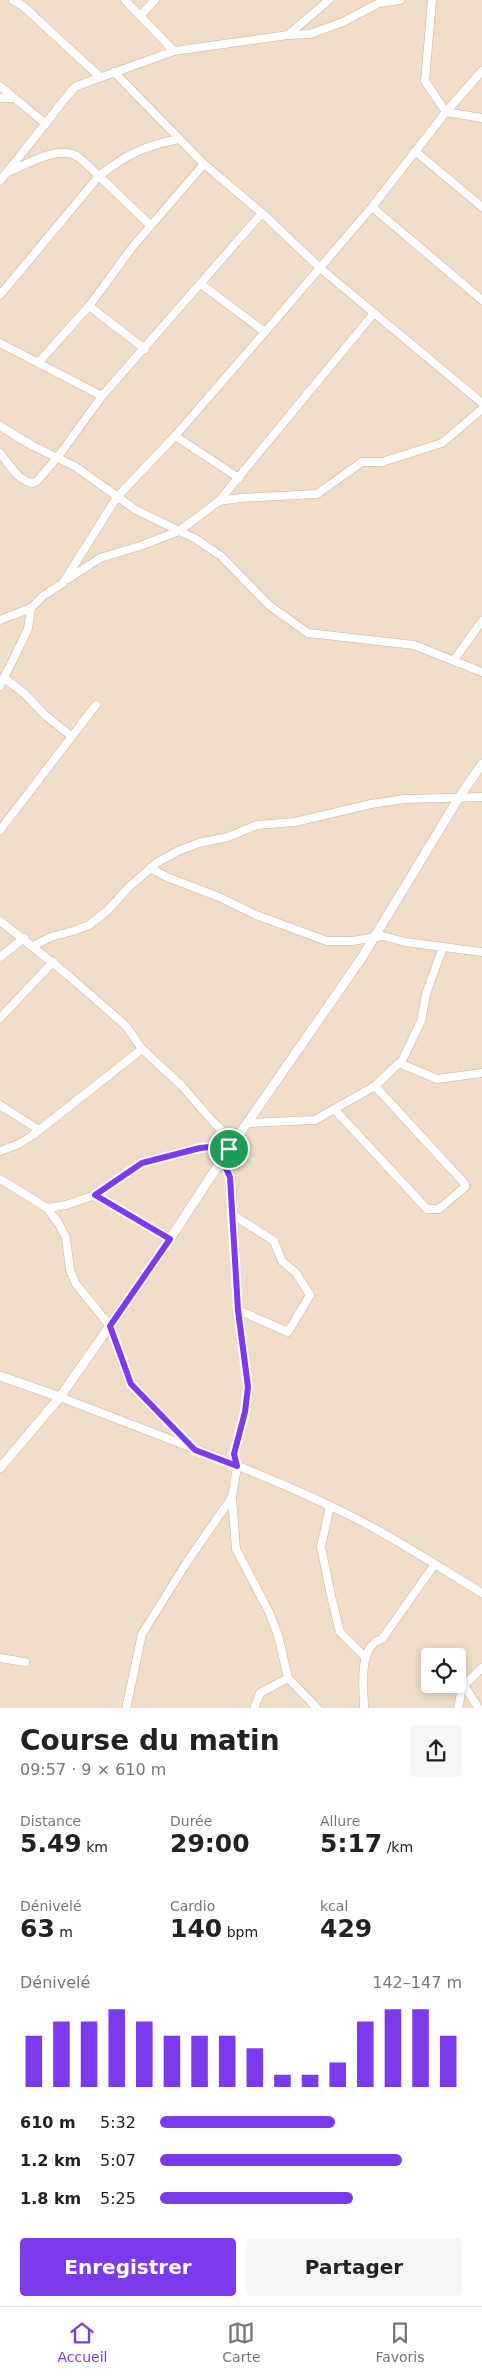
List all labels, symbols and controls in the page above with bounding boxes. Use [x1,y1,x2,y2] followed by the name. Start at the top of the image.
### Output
[208,1128,250,1170] pin
[215,1135,243,1163] icon: arrive
[421,1648,466,1693] map controls
[421,1648,466,1693] button: locate
[20,1724,280,1757] text: Course du matin
[410,1725,462,1777] button: share
[20,1760,166,1779] text: 09:57 · 9 × 610 m
[20,1813,81,1829] text: Distance
[170,1813,212,1829] text: Durée
[320,1813,360,1829] text: Allure
[20,1829,82,1858] text: 5.49
[170,1829,250,1858] text: 29:00
[320,1829,382,1858] text: 5:17
[82,1839,108,1855] text: km
[382,1839,413,1855] text: /km
[20,1898,82,1914] text: Dénivelé
[170,1898,215,1914] text: Cardio
[320,1898,348,1914] text: kcal
[20,1914,55,1943] text: 63
[170,1914,222,1943] text: 140
[320,1914,372,1943] text: 429
[55,1924,73,1940] text: m
[222,1924,258,1940] text: bpm
[20,1973,90,1992] text: Dénivelé
[372,1973,462,1992] text: 142–147 m
[20,2113,76,2132] text: 610 m
[100,2113,136,2132] text: 5:32
[20,2151,81,2170] text: 1.2 km
[100,2151,136,2170] text: 5:07
[20,2189,81,2208] text: 1.8 km
[100,2189,136,2208] text: 5:25
[20,2238,236,2296] button: Enregistrer
[246,2238,462,2296] button: Partager
[57,2319,107,2365] tab: Accueil
[222,2319,261,2365] tab: Carte
[375,2319,425,2365] tab: Favoris

